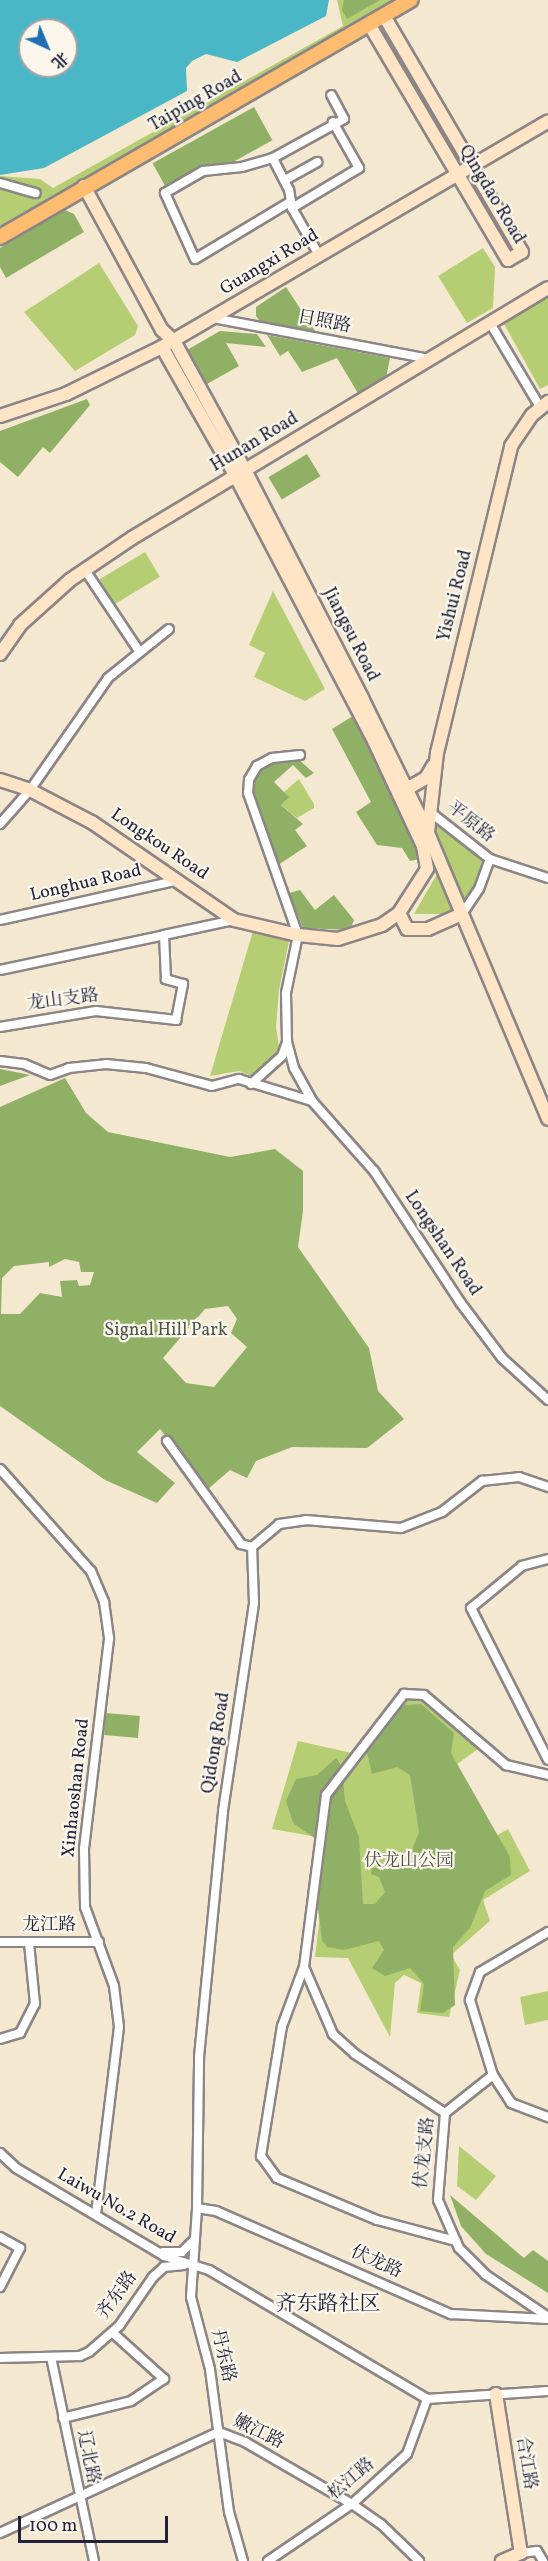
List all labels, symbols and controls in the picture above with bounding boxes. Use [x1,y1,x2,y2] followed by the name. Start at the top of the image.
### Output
[18,18,78,78] north arrow
[46,46,73,73] text: 北
[146,67,246,137] street label: Taiping Road
[453,142,529,248] street label: Qingdao Road
[217,225,323,301] street label: Guangxi Road
[295,307,353,339] street label: 日照路
[207,408,303,478] street label: Hunan Road
[434,548,478,644] street label: Yishui Road
[317,585,383,685] street label: Jiangsu Road
[442,798,498,848] street label: 平原路
[106,804,212,886] street label: Longkou Road
[28,861,144,907] street label: Longhua Road
[26,986,100,1016] street label: 龙山支路
[399,1187,485,1301] street label: Longshan Road
[104,1320,228,1342] park label: Signal Hill Park
[198,1691,236,1795] street label: Qidong Road
[59,1717,95,1859] street label: Xinhaoshan Road
[364,1851,454,1873] park label: 伏龙山公园
[22,1915,76,1937] street label: 龙江路
[411,2116,441,2190] street label: 伏龙支路
[53,2164,179,2250] street label: Laiwu No.2 Road
[347,2242,405,2284] street label: 伏龙路
[93,2268,143,2324] street label: 齐东路
[276,2292,380,2318] district label: 齐东路社区
[205,2327,239,2385] street label: 丹东路
[229,2411,287,2455] street label: 嫩江路
[71,2428,103,2486] street label: 辽北路
[510,2435,540,2491] street label: 合江路
[324,2454,380,2506] street label: 松江路
[21,2504,171,2542] scale bar
[29,2514,78,2539] text: 100 m

